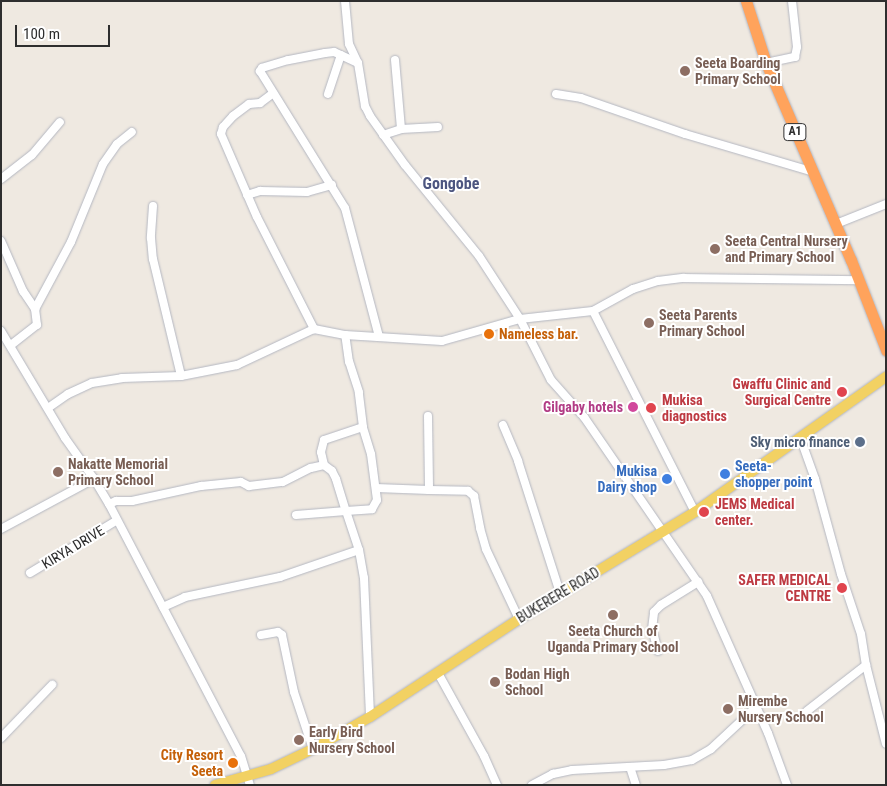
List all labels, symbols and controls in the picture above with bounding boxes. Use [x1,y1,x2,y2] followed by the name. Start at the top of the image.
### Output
[18,15,112,47] scale bar
[23,25,60,43] text: 100 m
[695,55,781,88] place label: Seeta Boarding Primary School
[679,65,691,77] marker: Seeta Boarding Primary School
[782,122,808,142] road number: A1
[423,174,479,194] district label: Gongobe
[725,233,848,266] place label: Seeta Central Nursery and Primary School
[709,243,721,255] marker: Seeta Central Nursery and Primary School
[659,307,745,340] place label: Seeta Parents Primary School
[643,317,655,329] marker: Seeta Parents Primary School
[499,326,578,342] place label: Nameless bar.
[483,328,495,340] marker: Nameless bar.
[733,376,831,408] place label: Gwaffu Clinic and Surgical Centre
[835,385,849,399] marker: Gwaffu Clinic and Surgical Centre
[662,392,727,424] place label: Mukisa diagnostics
[543,399,623,415] place label: Gilgaby hotels
[627,401,639,413] marker: Gilgaby hotels
[644,401,658,415] marker: Mukisa diagnostics
[750,434,850,450] place label: Sky micro finance
[854,436,866,448] marker: Sky micro finance
[68,456,168,488] place label: Nakatte Memorial Primary School
[735,458,812,491] place label: Seeta- shopper point
[598,463,657,496] place label: Mukisa Dairy shop
[52,466,64,478] marker: Nakatte Memorial Primary School
[719,468,731,480] marker: Seeta- shopper point
[661,473,673,485] marker: Mukisa Dairy shop
[715,496,794,528] place label: JEMS Medical center.
[697,505,711,519] marker: JEMS Medical center.
[39,522,107,572] street label: KIRYA DRIVE
[513,564,603,626] street label: BUKERERE ROAD
[738,572,831,604] place label: SAFER MEDICAL CENTRE
[835,581,849,595] marker: SAFER MEDICAL CENTRE
[607,609,619,621] marker: Seeta Church of Uganda Primary School
[548,623,678,656] place label: Seeta Church of Uganda Primary School
[505,666,570,699] place label: Bodan High School
[489,676,501,688] marker: Bodan High School
[738,693,824,726] place label: Mirembe Nursery School
[722,703,734,715] marker: Mirembe Nursery School
[309,724,395,756] place label: Early Bird Nursery School
[293,734,305,746] marker: Early Bird Nursery School
[161,747,223,780] place label: City Resort Seeta
[227,757,239,769] marker: City Resort Seeta

